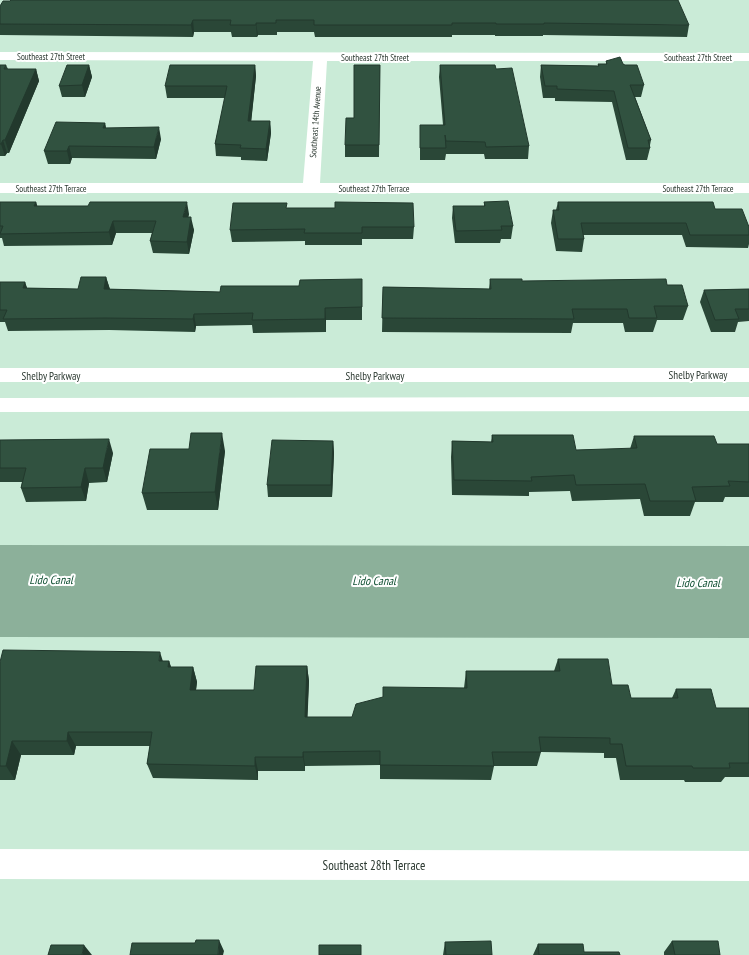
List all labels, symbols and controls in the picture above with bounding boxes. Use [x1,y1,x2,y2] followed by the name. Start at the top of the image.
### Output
[17,51,85,62] street label: Southeast 27th Street
[341,52,409,63] street label: Southeast 27th Street
[664,52,732,63] street label: Southeast 27th Street
[307,86,323,158] street label: Southeast 14th Avenue
[15,183,87,194] street label: Southeast 27th Terrace
[338,183,410,194] street label: Southeast 27th Terrace
[662,183,734,194] street label: Southeast 27th Terrace
[669,368,728,382] street label: Shelby Parkway
[22,369,81,383] street label: Shelby Parkway
[346,369,405,383] street label: Shelby Parkway
[29,572,74,587] water label: Lido Canal
[352,573,397,588] water label: Lido Canal
[676,575,721,590] water label: Lido Canal
[323,857,425,874] street label: Southeast 28th Terrace

